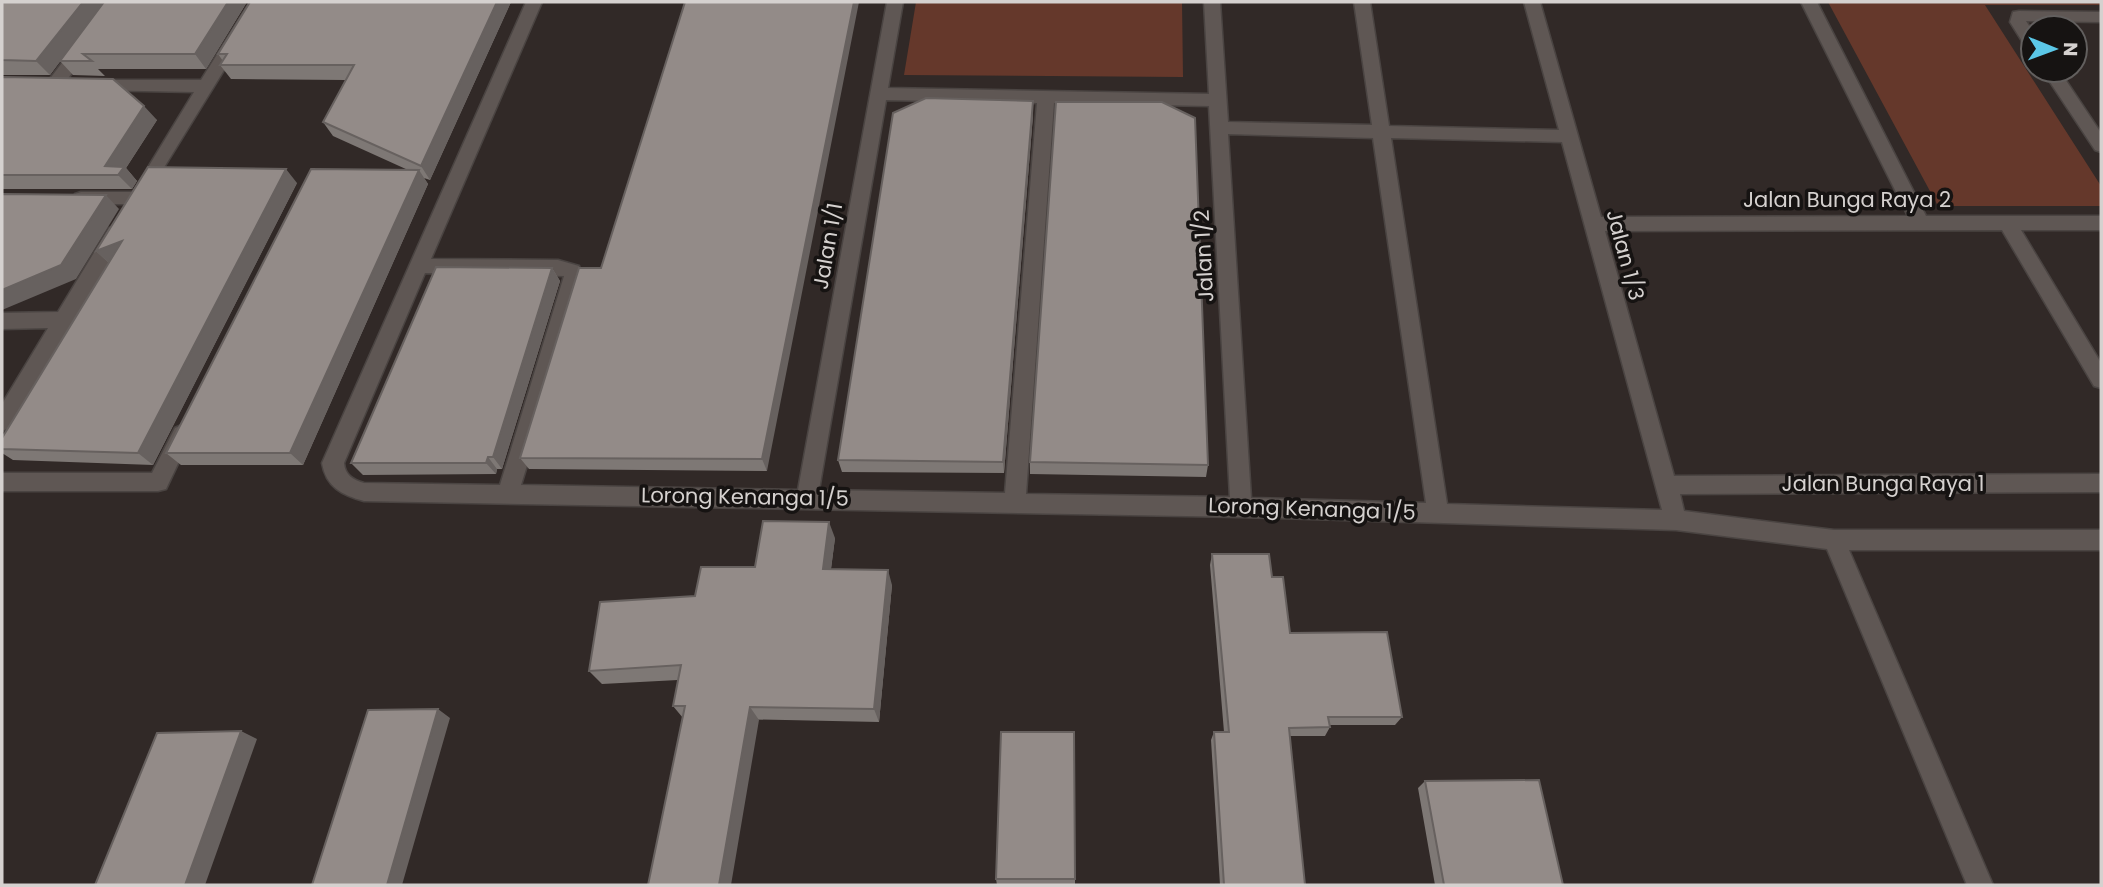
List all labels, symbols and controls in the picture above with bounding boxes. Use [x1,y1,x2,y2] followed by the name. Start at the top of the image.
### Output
[2019,14,2089,84] north arrow
[2057,42,2084,57] text: N
[1743,185,1951,214] street label: Jalan Bunga Raya 2
[806,200,849,291] street label: Jalan 1/1
[1599,206,1652,303] street label: Jalan 1/3
[1187,209,1220,303] street label: Jalan 1/2
[1782,469,1984,498] street label: Jalan Bunga Raya 1
[641,480,849,513] street label: Lorong Kenanga 1/5
[1208,490,1416,527] street label: Lorong Kenanga 1/5

